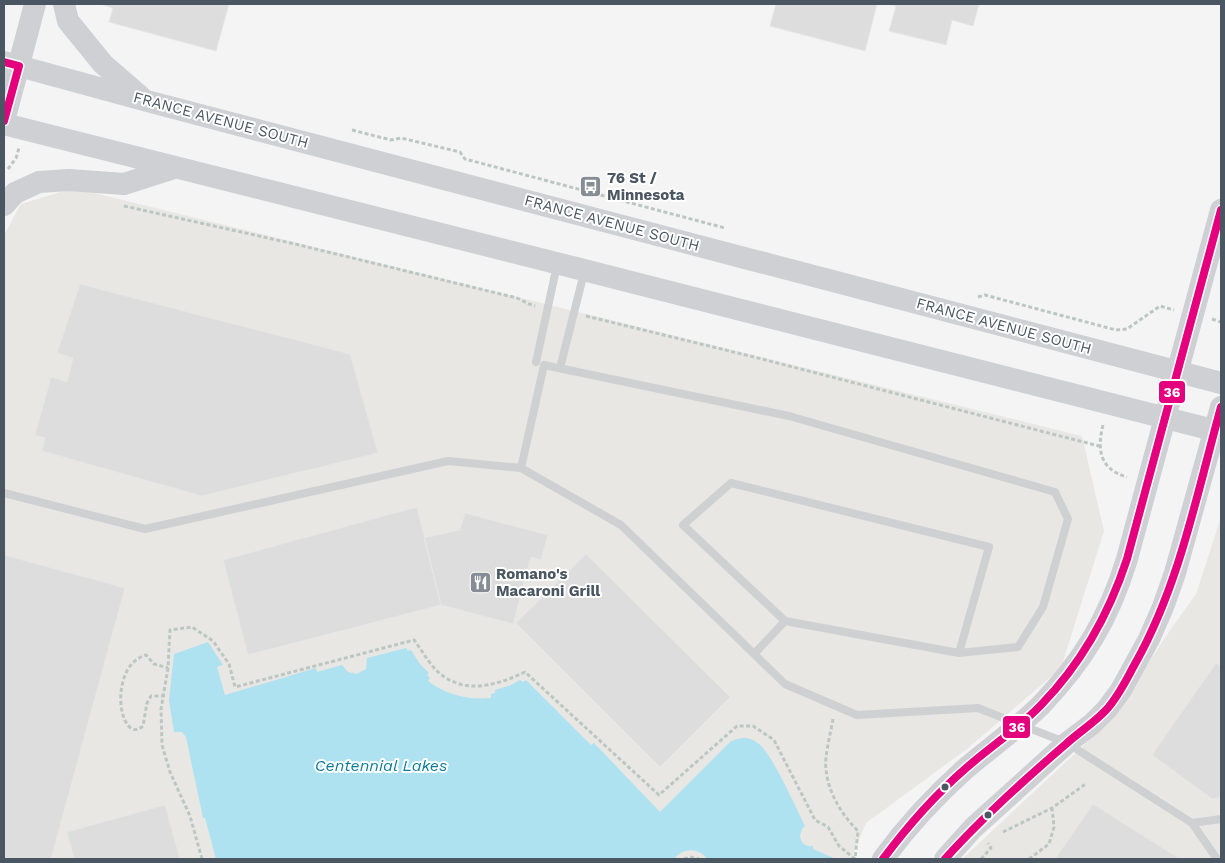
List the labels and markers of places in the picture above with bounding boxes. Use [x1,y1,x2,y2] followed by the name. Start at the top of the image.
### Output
[607,169,685,204] place label: 76 St / Minnesota
[579,175,603,199] bus stop icon: 76 St / Minnesota
[496,565,600,600] place label: Romano's Macaroni Grill
[468,571,492,595] restaurant icon: Romano's Macaroni Grill
[940,782,950,792] unlabelled marker
[983,810,993,820] unlabelled marker

